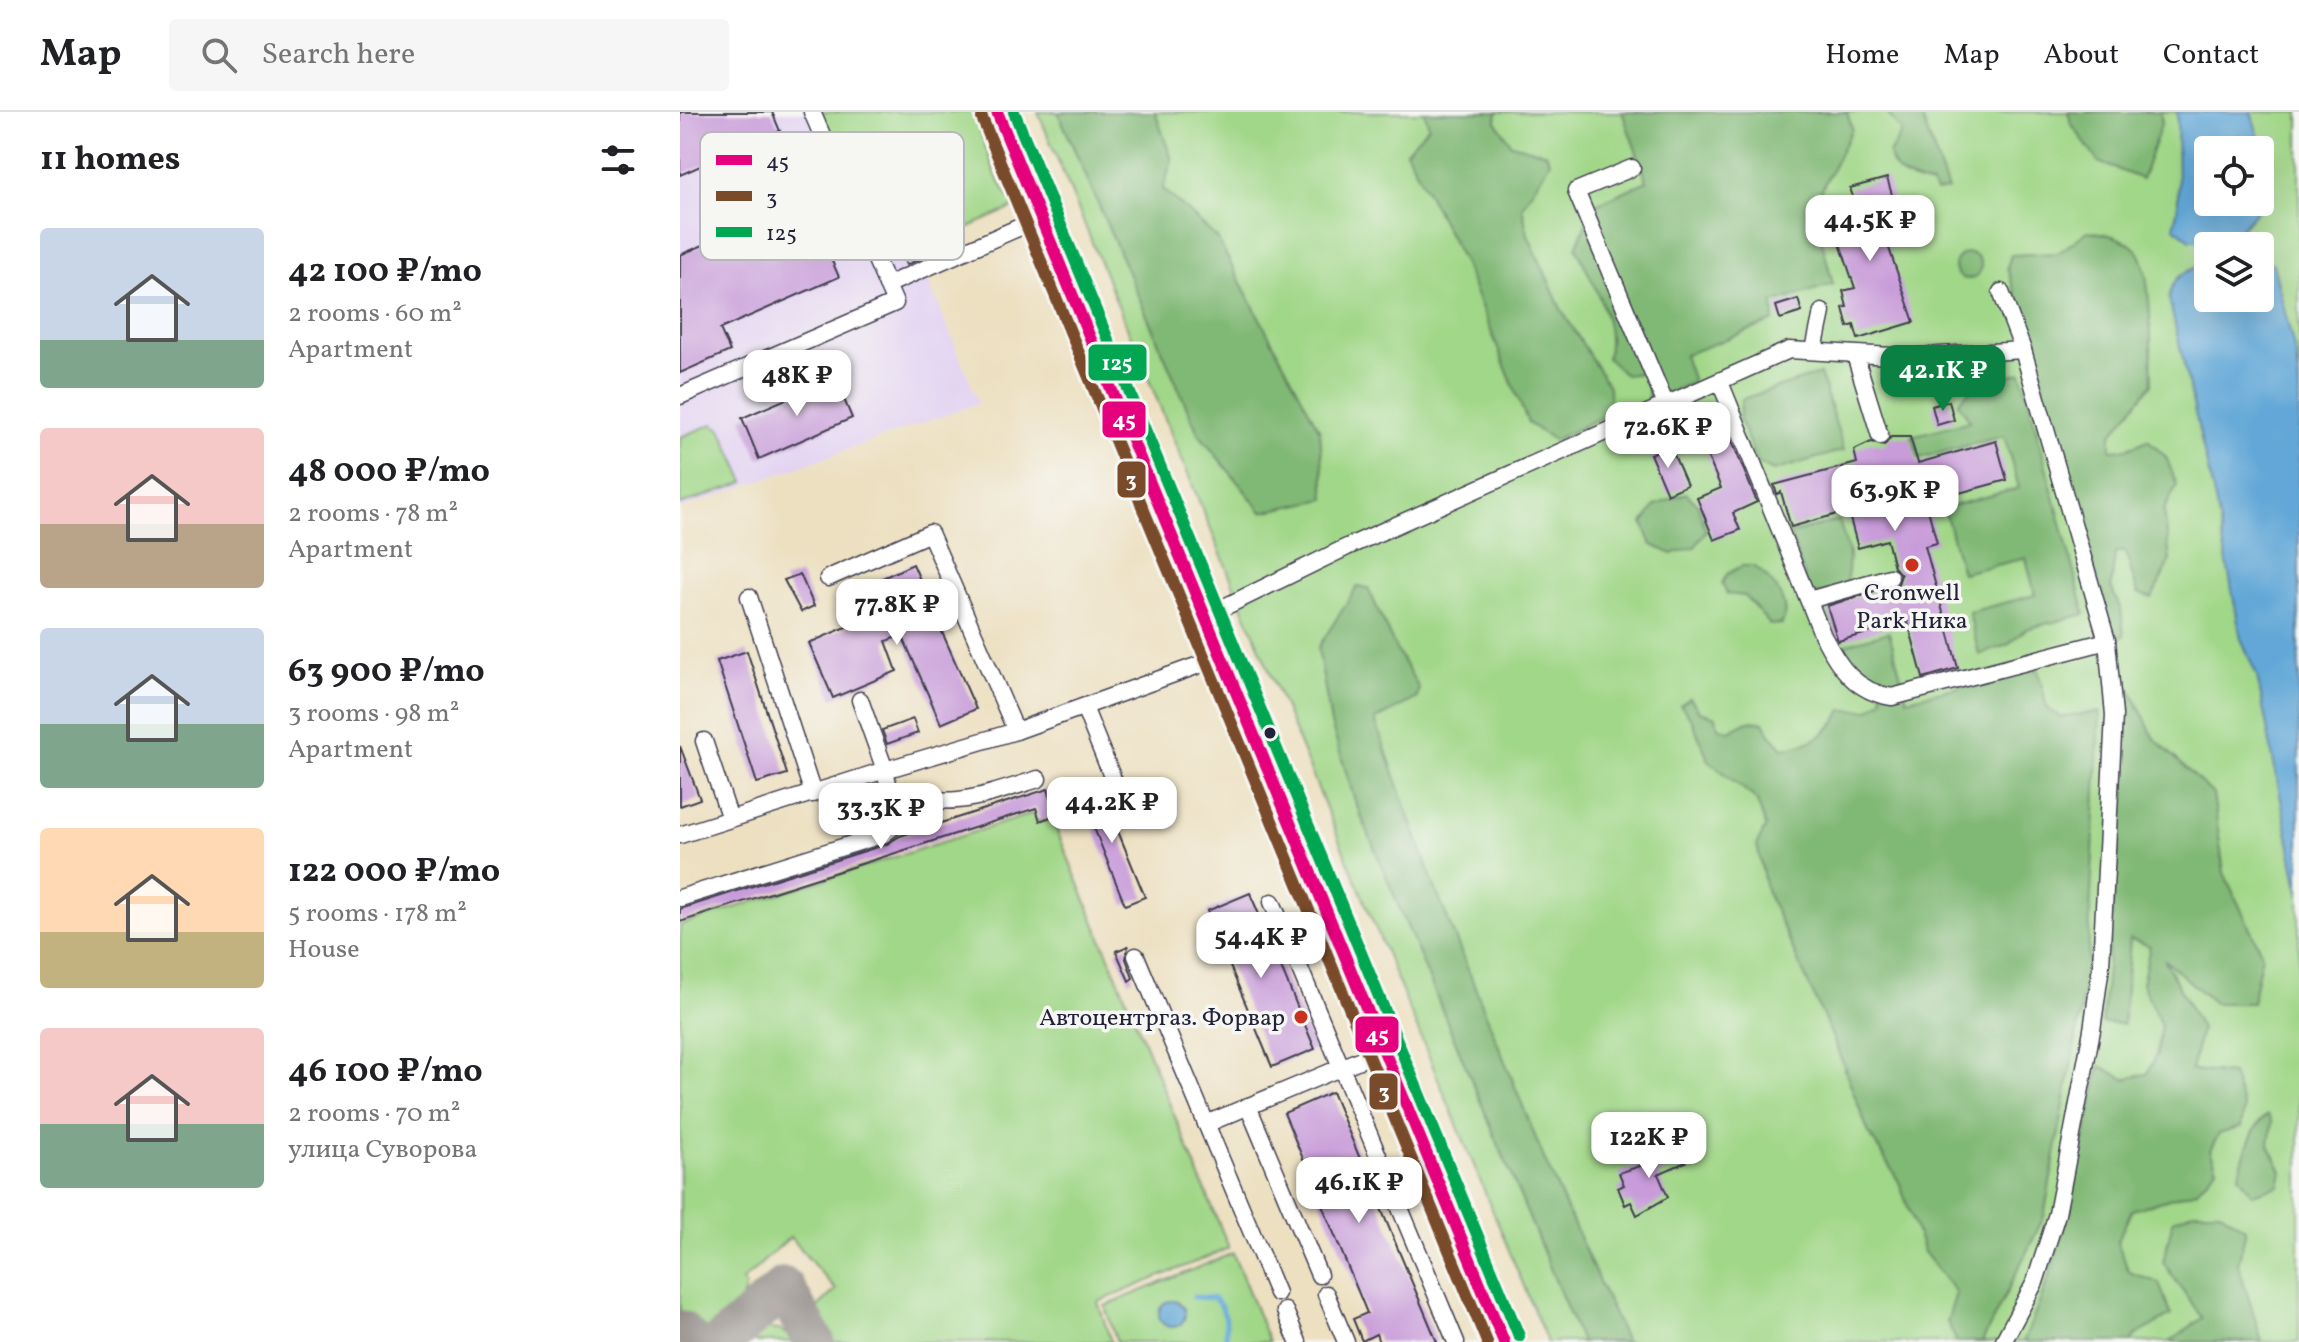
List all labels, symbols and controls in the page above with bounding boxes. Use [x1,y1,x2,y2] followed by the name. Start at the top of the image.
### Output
[169,19,729,91] search box
[40,29,121,82] text: Map
[197,33,241,77] icon: search
[261,34,415,76] text: Search here
[1825,36,1899,75] text: Home
[1943,36,1999,75] text: Map
[2043,36,2119,75] text: About
[2163,36,2259,75] text: Contact
[700,132,964,260] legend
[2194,136,2274,312] map controls
[2194,136,2274,216] button: locate
[40,137,180,184] text: 11 homes
[596,138,640,182] icon: filters
[766,147,789,178] text: 45
[766,183,777,214] text: 3
[1796,195,1944,263] pin: 44.5K ₽
[1823,203,1917,239] text: 44.5K ₽
[766,219,797,250] text: 125
[2194,232,2274,312] button: layers
[288,249,482,296] text: 42 100 ₽/mo
[104,260,200,356] icon: home
[288,296,462,332] text: 2 rooms · 60 m²
[288,332,413,368] text: Apartment
[1087,343,1148,382] line badge: 125
[1869,345,2017,413] pin: 42.1K ₽
[1102,349,1132,380] text: 125
[741,350,853,418] pin: 48K ₽
[1899,353,1987,389] text: 42.1K ₽
[761,358,833,394] text: 48K ₽
[1101,400,1147,439] line badge: 45
[1594,402,1742,470] pin: 72.6K ₽
[1112,406,1136,437] text: 45
[1623,410,1713,446] text: 72.6K ₽
[288,449,490,496] text: 48 000 ₽/mo
[104,460,200,556] icon: home
[1116,460,1147,499] line badge: 3
[1821,465,1969,533] pin: 63.9K ₽
[1125,466,1137,497] text: 3
[1850,473,1940,509] text: 63.9K ₽
[288,496,458,532] text: 2 rooms · 78 m²
[288,532,413,568] text: Apartment
[1903,556,1921,574] marker: Cronwell Park Ника
[1856,577,1968,639] place label: Cronwell Park Ника
[823,579,971,647] pin: 77.8K ₽
[854,587,940,623] text: 77.8K ₽
[288,649,485,696] text: 63 900 ₽/mo
[104,660,200,756] icon: home
[288,696,459,732] text: 3 rooms · 98 m²
[1262,725,1278,741] unlabelled marker
[288,732,413,768] text: Apartment
[1038,777,1186,845] pin: 44.2K ₽
[807,783,955,851] pin: 33.3K ₽
[1065,785,1159,821] text: 44.2K ₽
[837,791,925,827] text: 33.3K ₽
[288,849,500,896] text: 122 000 ₽/mo
[104,860,200,956] icon: home
[288,896,467,932] text: 5 rooms · 178 m²
[1187,912,1335,980] pin: 54.4K ₽
[1214,920,1308,956] text: 54.4K ₽
[288,932,360,968] text: House
[1039,1002,1285,1036] place label: Автоцентргаз. Форвар
[1292,1008,1310,1026] marker: Автоцентргаз. Форвар
[1354,1015,1400,1054] line badge: 45
[1365,1021,1389,1052] text: 45
[288,1049,483,1096] text: 46 100 ₽/mo
[104,1060,200,1156] icon: home
[1368,1072,1399,1111] line badge: 3
[1378,1078,1390,1109] text: 3
[288,1096,460,1132] text: 2 rooms · 70 m²
[1584,1112,1714,1180] pin: 122K ₽
[1609,1120,1689,1156] text: 122K ₽
[288,1132,477,1168] text: улица Суворова
[1285,1157,1433,1225] pin: 46.1K ₽
[1314,1165,1404,1201] text: 46.1K ₽

